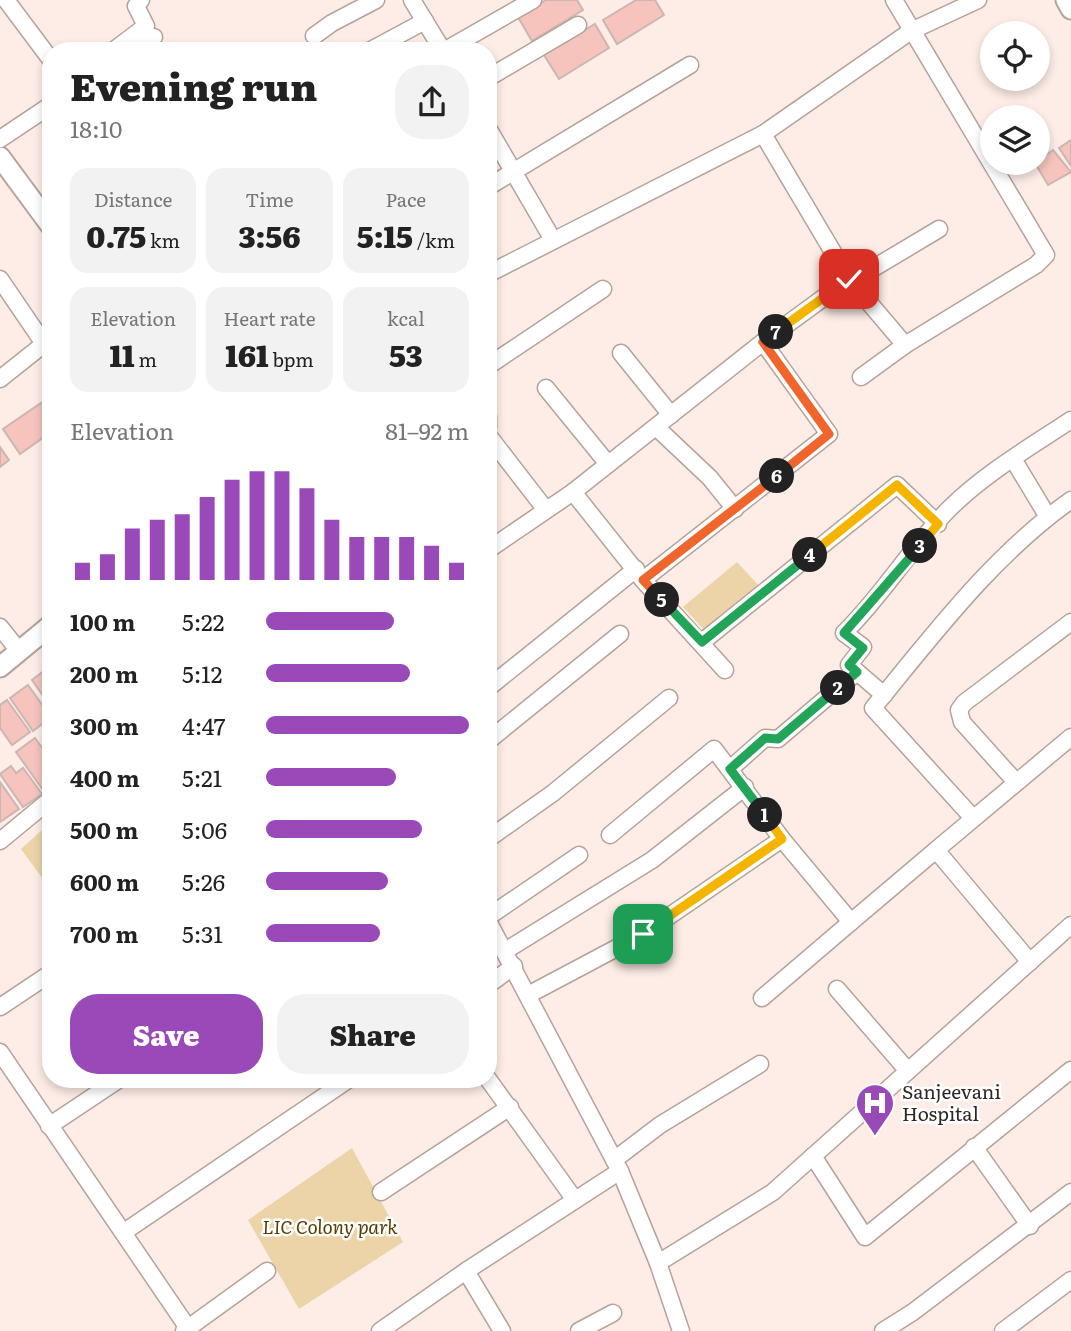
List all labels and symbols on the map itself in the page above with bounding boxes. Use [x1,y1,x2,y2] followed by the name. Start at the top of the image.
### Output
[819,249,879,309] pin
[758,314,794,350] pin: 7
[760,458,794,494] pin: 6
[902,528,937,564] pin: 3
[792,538,828,572] pin: 4
[644,582,680,618] pin: 5
[820,670,856,706] pin: 2
[748,798,782,832] pin: 1
[613,904,673,964] pin
[902,1077,1001,1127] place label: Sanjeevani Hospital
[854,1082,896,1137] hospital icon: Sanjeevani Hospital
[262,1212,398,1240] park label: LIC Colony park

